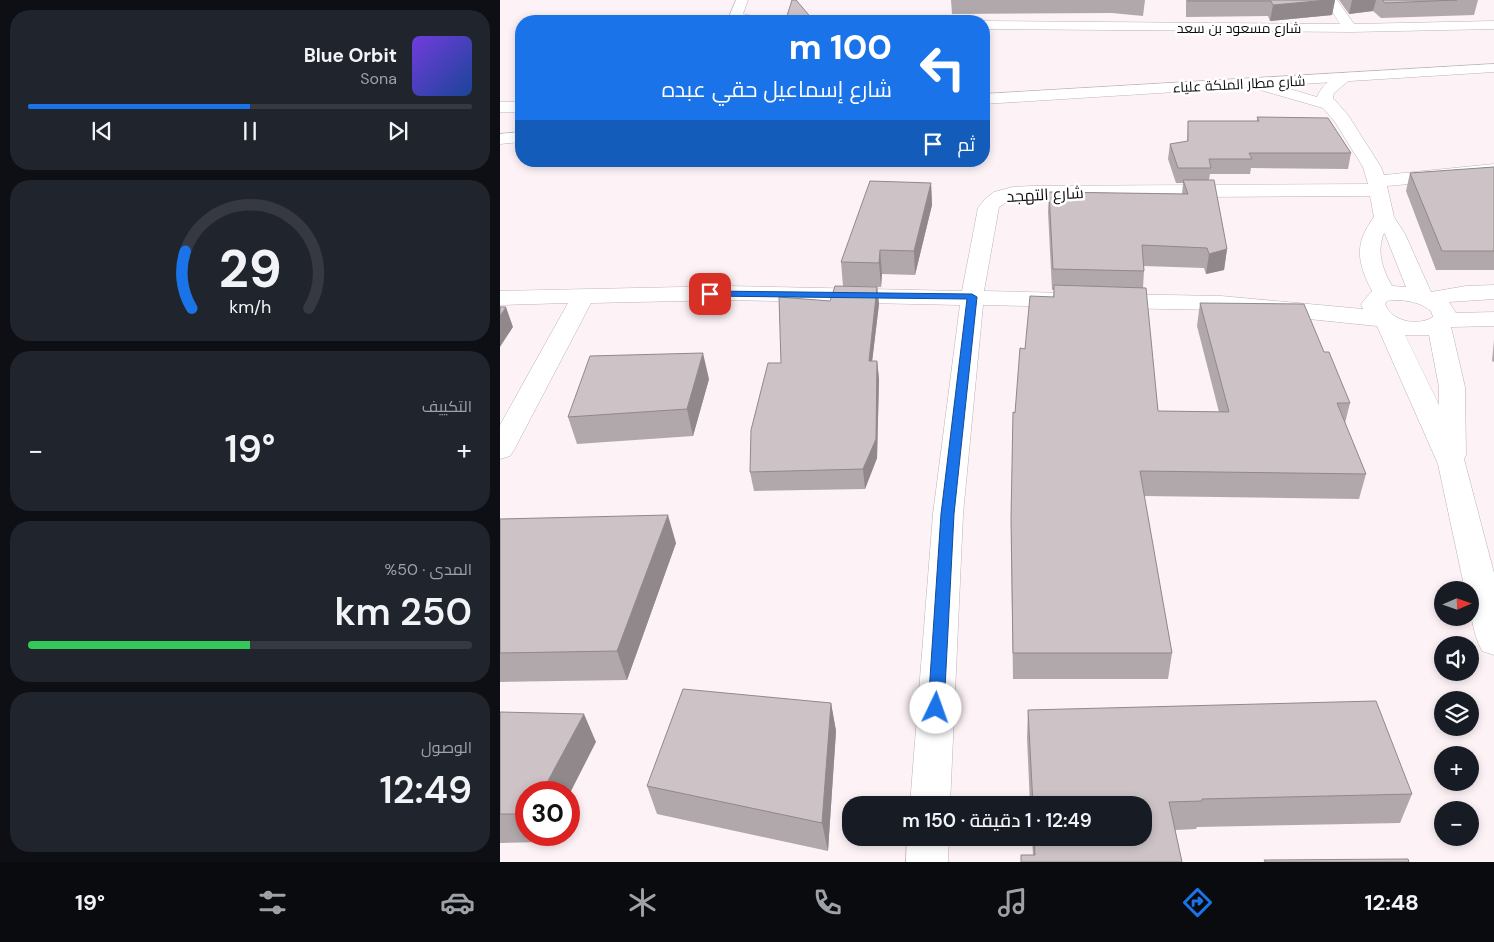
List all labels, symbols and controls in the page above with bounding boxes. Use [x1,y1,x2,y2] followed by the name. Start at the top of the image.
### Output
[1177,19,1301,37] street label: شارع مسعود بن سعد
[789,24,892,70] text: 100 m
[910,35,975,100] icon: left
[304,43,397,68] text: Blue Orbit
[360,68,397,89] text: Sona
[1172,72,1306,96] street label: شارع مطار الملكة علياء
[662,75,892,104] text: شارع إسماعيل حقي عبده
[88,117,116,145] icon: previous
[236,117,264,145] icon: pause
[384,117,412,145] icon: next
[919,130,947,158] icon: arrive
[957,132,975,157] text: ثم
[1006,182,1084,208] street label: شارع التهجد
[219,235,281,303] text: 29
[689,273,731,315] pin
[696,280,724,308] icon: arrive
[229,295,271,319] text: km/h
[422,396,472,417] text: التكييف
[225,424,275,474] text: 19°
[28,432,43,469] text: −
[457,432,472,469] text: +
[385,559,472,580] text: المدى · 50%
[1434,581,1479,626] north arrow
[1434,581,1479,846] map controls
[334,587,472,637] text: 250 km
[1434,636,1479,681] button: sound
[909,681,961,733] position arrow
[1434,691,1479,736] button: layers
[421,737,472,758] text: الوصول
[1434,746,1479,791] button: +
[379,765,472,815] text: 12:49
[515,781,580,846] speed limit sign: 30
[1434,801,1479,846] button: −
[902,808,1092,833] text: 12:49 · 1 دقيقة · 150 m
[255,885,290,920] icon: filters
[440,885,475,920] icon: car
[625,885,660,920] icon: climate
[810,885,845,920] icon: phone
[995,885,1030,920] icon: music
[1180,885,1215,920] icon: directions
[75,888,105,917] text: 19°
[1365,888,1419,917] text: 12:48

